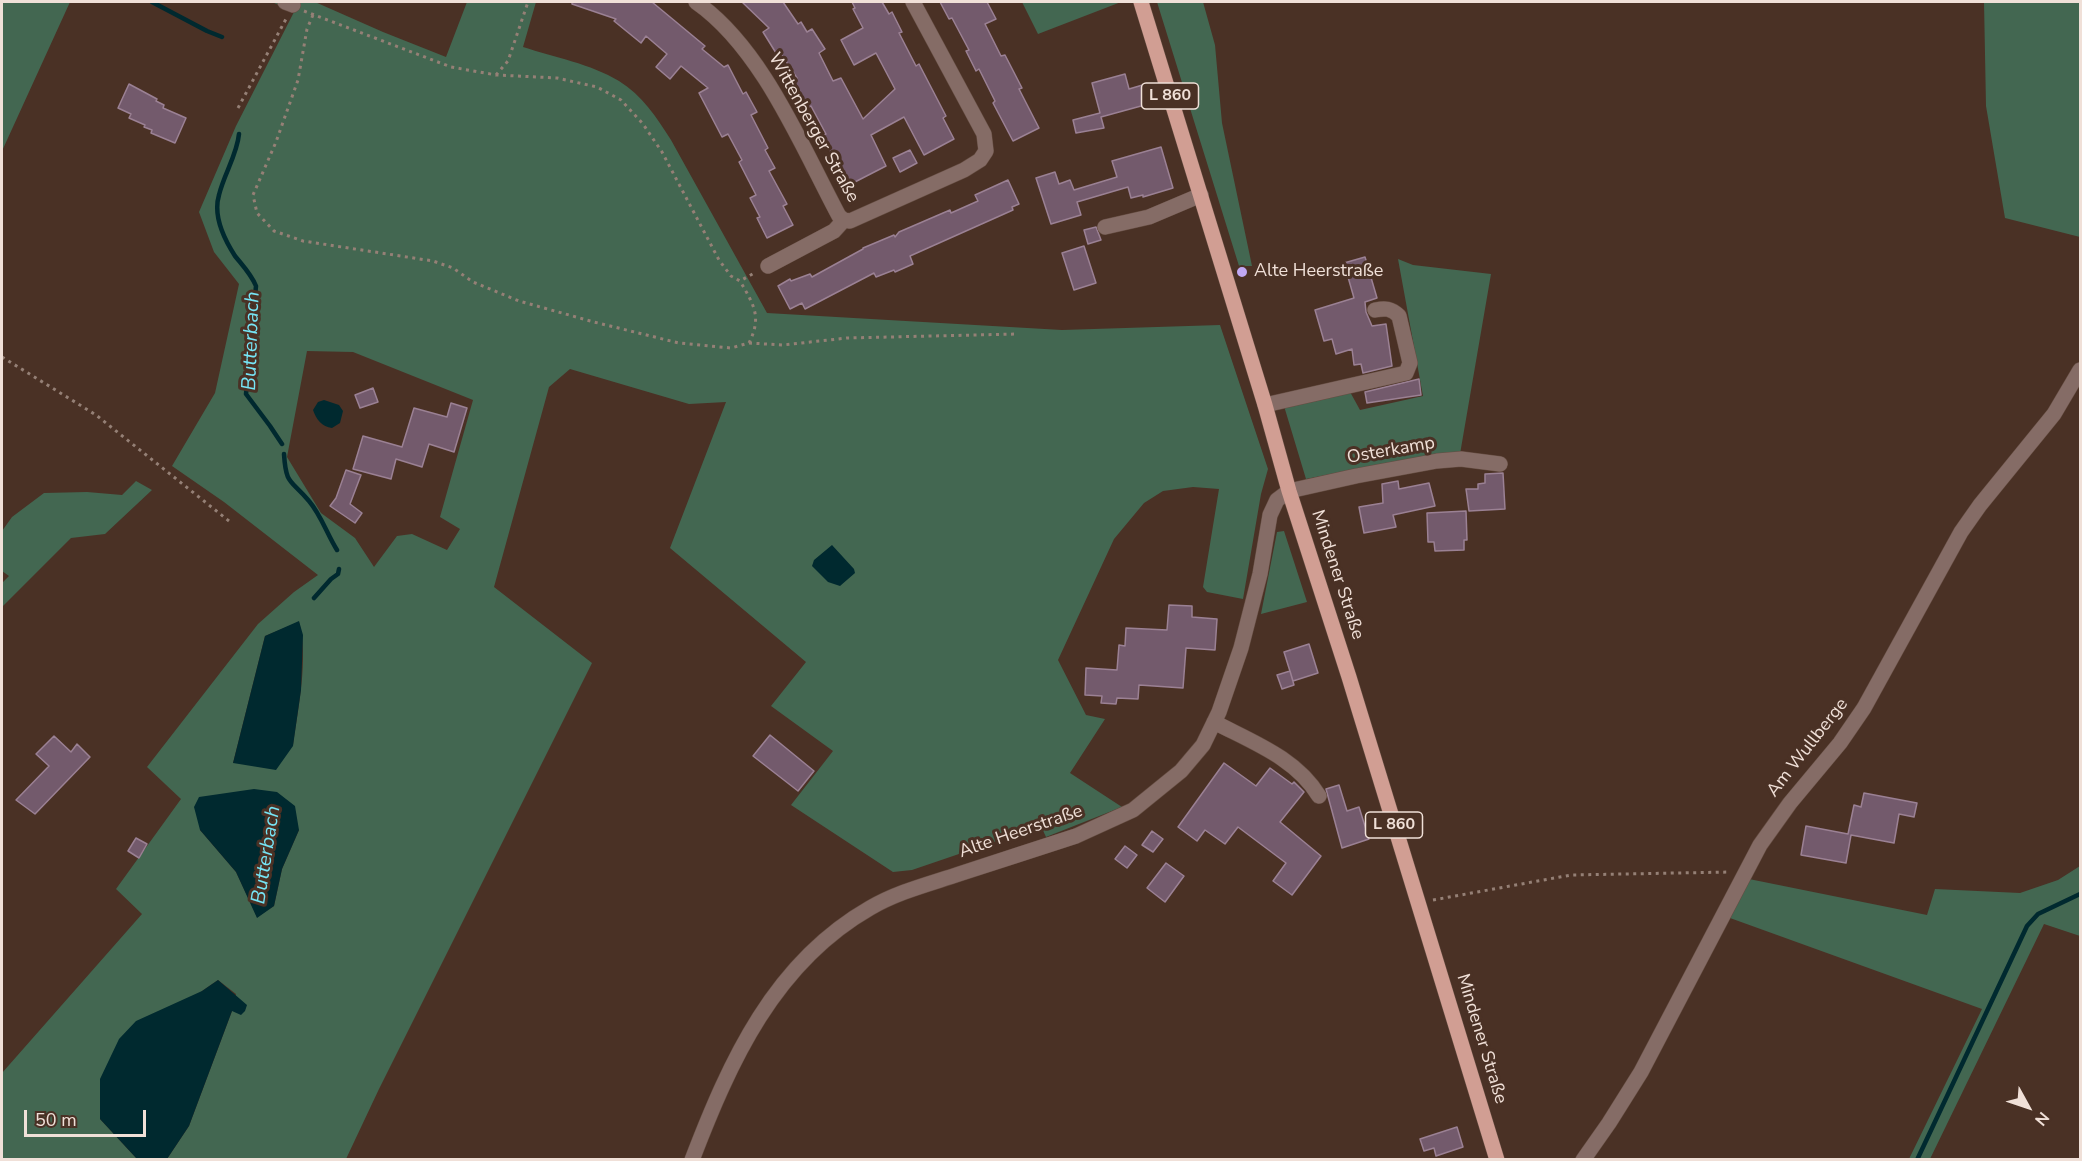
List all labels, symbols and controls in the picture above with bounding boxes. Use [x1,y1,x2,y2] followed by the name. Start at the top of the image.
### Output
[763,49,863,207] street label: Wittenberger Straße
[1142,83,1198,109] road number: L 860
[1254,261,1383,283] place label: Alte Heerstraße
[1235,265,1249,279] marker: Alte Heerstraße
[238,291,266,391] water label: Butterbach
[1345,433,1437,469] street label: Osterkamp
[1306,508,1368,642] street label: Mindener Straße
[1763,694,1853,802] street label: Am Wullberge
[956,801,1086,863] street label: Alte Heerstraße
[247,804,287,906] water label: Butterbach
[1366,812,1422,838] road number: L 860
[1451,971,1511,1107] street label: Mindener Straße
[1998,1077,2058,1137] north arrow
[27,1098,148,1136] scale bar
[2030,1107,2054,1130] text: N
[35,1108,77,1132] text: 50 m

